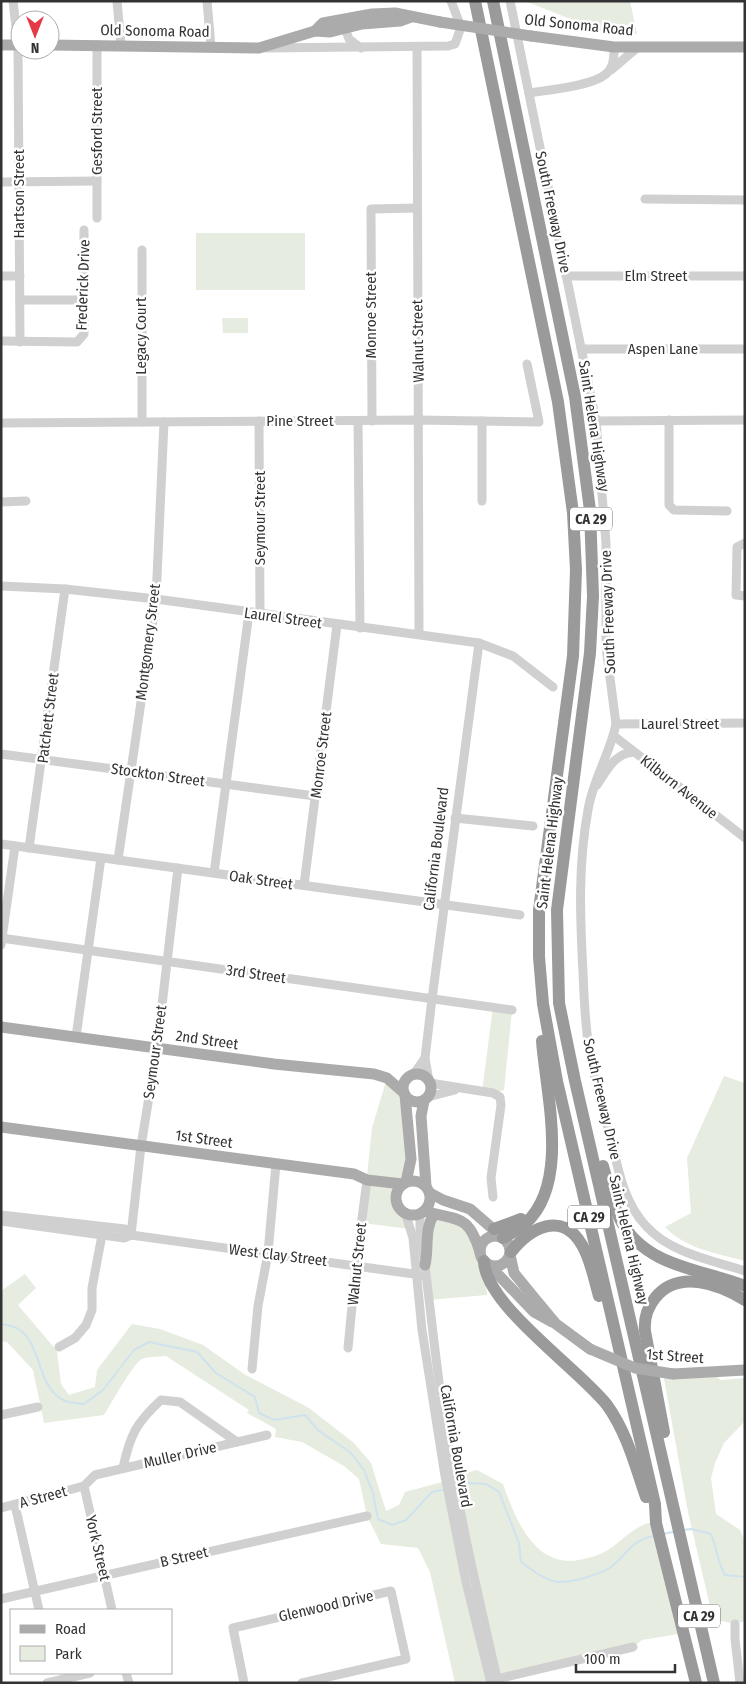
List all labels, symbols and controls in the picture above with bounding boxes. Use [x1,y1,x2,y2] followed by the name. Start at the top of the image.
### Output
[10,10,60,60] north arrow
[524,10,634,40] street label: Old Sonoma Road
[100,21,210,41] street label: Old Sonoma Road
[31,39,39,56] text: N
[88,87,106,175] street label: Gesford Street
[10,149,28,239] street label: Hartson Street
[531,150,575,274] street label: South Freeway Drive
[72,239,94,331] street label: Frederick Drive
[625,267,688,285] street label: Elm Street
[362,271,380,359] street label: Monroe Street
[132,297,150,375] street label: Legacy Court
[408,299,428,383] street label: Walnut Street
[628,340,698,358] street label: Aspen Lane
[575,359,613,493] street label: Saint Helena Highway
[266,412,334,430] street label: Pine Street
[251,471,269,565] street label: Seymour Street
[570,508,612,530] road number: CA 29
[597,550,619,674] street label: South Freeway Drive
[132,583,164,701] street label: Montgomery Street
[243,604,323,632] street label: Laurel Street
[34,672,62,764] street label: Patchett Street
[307,711,335,799] street label: Monroe Street
[641,715,719,733] street label: Laurel Street
[637,751,721,823] street label: Kilburn Avenue
[110,760,206,790] street label: Stockton Street
[533,776,567,910] street label: Saint Helena Highway
[419,786,453,912] street label: California Boulevard
[228,867,294,893] street label: Oak Street
[225,961,287,987] street label: 3rd Street
[140,1004,170,1100] street label: Seymour Street
[175,1027,240,1053] street label: 2nd Street
[579,1037,625,1161] street label: South Freeway Drive
[174,1126,234,1152] street label: 1st Street
[605,1173,653,1307] street label: Saint Helena Highway
[568,1206,610,1228] road number: CA 29
[344,1222,370,1306] street label: Walnut Street
[228,1240,328,1270] street label: West Clay Street
[646,1345,704,1367] street label: 1st Street
[436,1383,476,1509] street label: California Boulevard
[142,1438,218,1472] street label: Muller Drive
[17,1482,69,1512] street label: A Street
[82,1513,114,1583] street label: York Street
[158,1543,210,1571] street label: B Street
[277,1586,375,1626] street label: Glenwood Drive
[678,1604,720,1628] road number: CA 29
[10,1609,172,1674] legend
[55,1620,86,1638] text: Road
[576,1642,675,1674] scale bar
[55,1645,82,1663] text: Park
[584,1650,621,1668] text: 100 m

